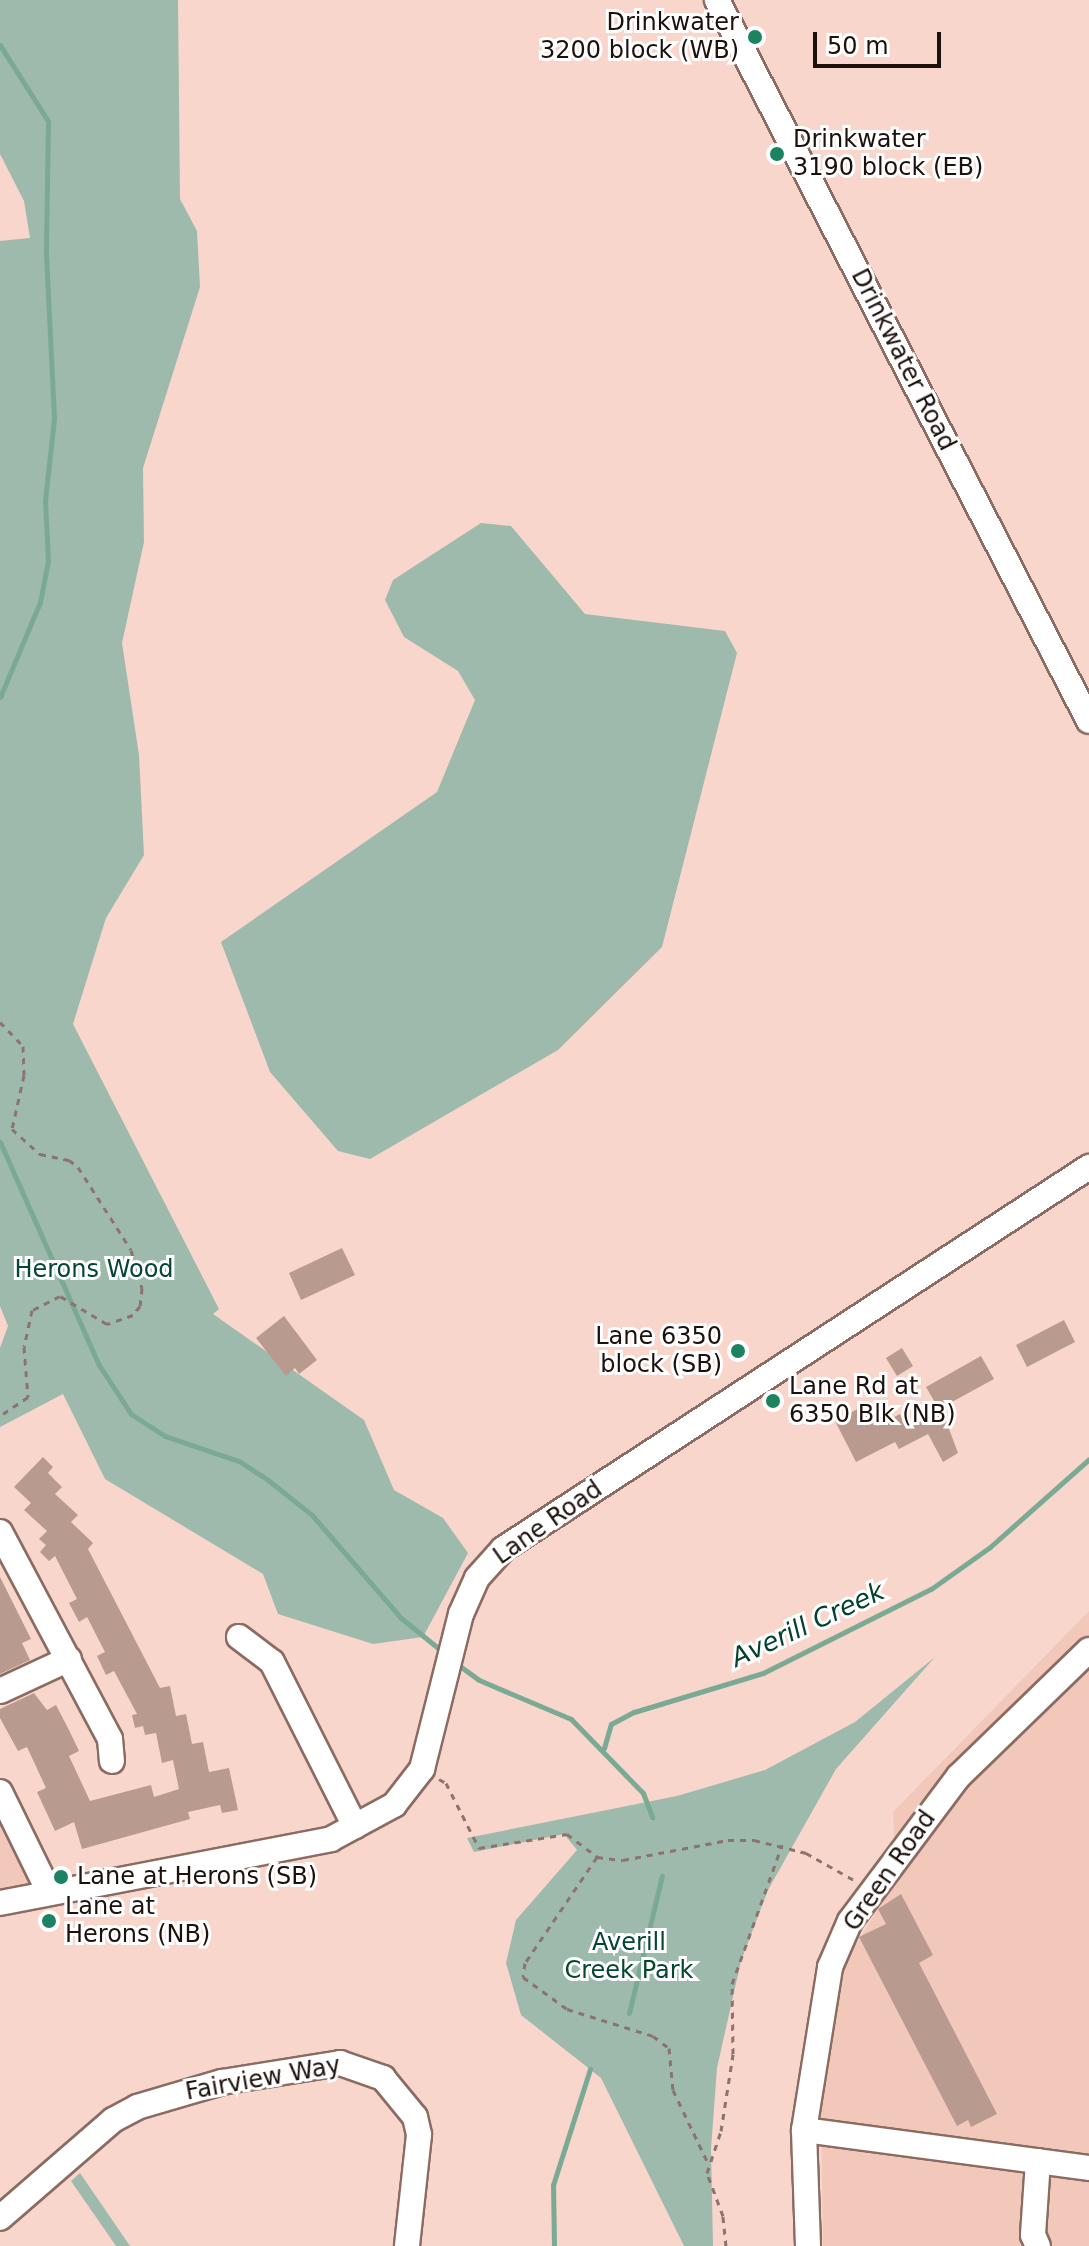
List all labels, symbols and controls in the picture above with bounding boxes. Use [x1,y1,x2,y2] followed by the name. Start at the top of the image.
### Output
[540,9,739,65] place label: Drinkwater 3200 block (WB)
[817,16,945,66] scale bar
[746,28,764,46] marker: Drinkwater 3200 block (WB)
[827,32,889,60] text: 50 m
[793,126,983,182] place label: Drinkwater 3190 block (EB)
[768,145,786,163] marker: Drinkwater 3190 block (EB)
[845,264,961,456] street label: Drinkwater Road
[14,1256,174,1284] park label: Herons Wood
[595,1323,722,1379] place label: Lane 6350 block (SB)
[729,1342,747,1360] marker: Lane 6350 block (SB)
[789,1373,956,1429] place label: Lane Rd at 6350 Blk (NB)
[764,1392,782,1410] marker: Lane Rd at 6350 Blk (NB)
[488,1475,608,1571] street label: Lane Road
[726,1576,890,1674] water label: Averill Creek
[838,1805,942,1937] street label: Green Road
[77,1863,317,1891] place label: Lane at Herons (SB)
[52,1868,70,1886] marker: Lane at Herons (SB)
[65,1893,210,1949] place label: Lane at Herons (NB)
[40,1912,58,1930] marker: Lane at Herons (NB)
[564,1929,694,1985] park label: Averill Creek Park
[183,2051,343,2107] street label: Fairview Way

